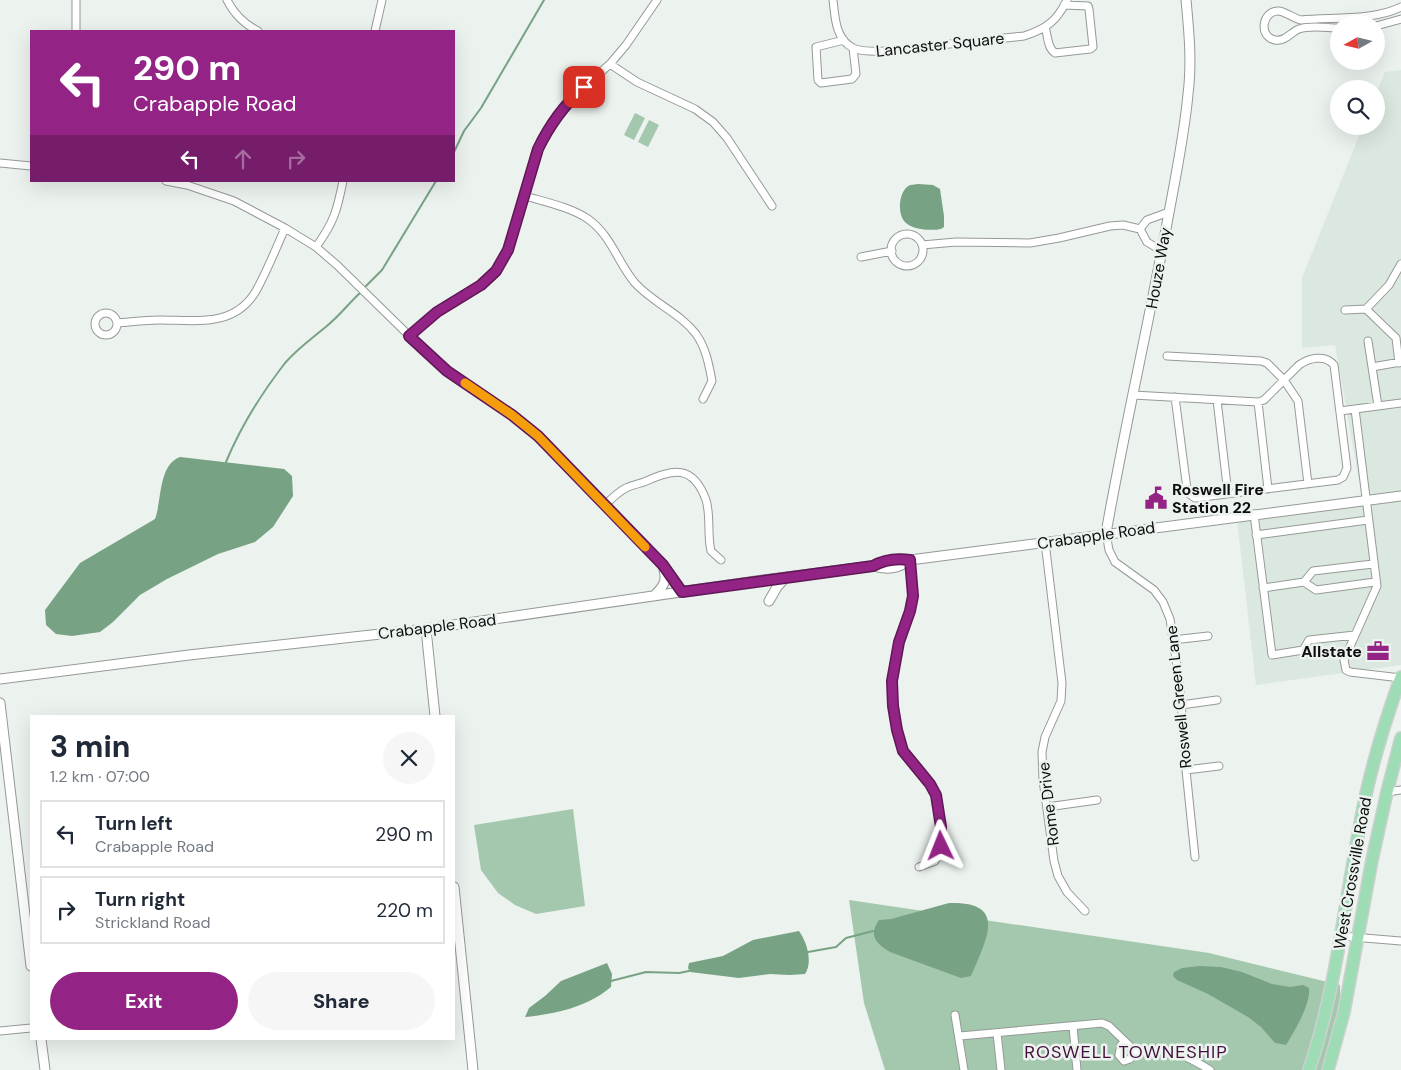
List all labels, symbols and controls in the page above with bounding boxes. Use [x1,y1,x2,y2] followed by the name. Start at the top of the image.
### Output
[1330,15,1385,70] north arrow
[1330,15,1385,135] map controls
[875,27,1005,62] street label: Lancaster Square
[133,45,241,91] text: 290 m
[50,50,115,115] icon: left
[563,66,605,108] pin
[570,73,598,101] icon: arrive
[1330,80,1385,135] button: search
[133,89,297,118] text: Crabapple Road
[176,145,204,173] icon: left
[229,145,257,173] icon: ahead
[282,145,310,173] icon: right
[1141,226,1176,310] street label: Houze Way
[1172,479,1264,518] place label: Roswell Fire Station 22
[1143,485,1169,511] public building icon: Roswell Fire Station 22
[1036,517,1156,554] street label: Crabapple Road
[377,609,497,644] street label: Crabapple Road
[1161,625,1196,769] street label: Roswell Green Lane
[1365,638,1391,664] office icon: Allstate
[1301,641,1362,662] place label: Allstate
[50,727,130,766] text: 3 min
[383,732,435,784] button: close
[1033,761,1064,847] street label: Rome Drive
[50,766,150,787] text: 1.2 km · 07:00
[1329,795,1376,951] street label: West Crossville Road
[95,811,173,836] text: Turn left
[914,819,966,871] position arrow
[52,820,80,848] icon: left
[375,822,433,847] text: 290 m
[95,836,214,857] text: Crabapple Road
[95,887,185,912] text: Turn right
[52,896,80,924] icon: right
[376,898,433,923] text: 220 m
[95,912,211,933] text: Strickland Road
[50,972,238,1030] button: Exit
[248,972,435,1030] button: Share
[1024,1040,1228,1064] district label: ROSWELL TOWNESHIP

